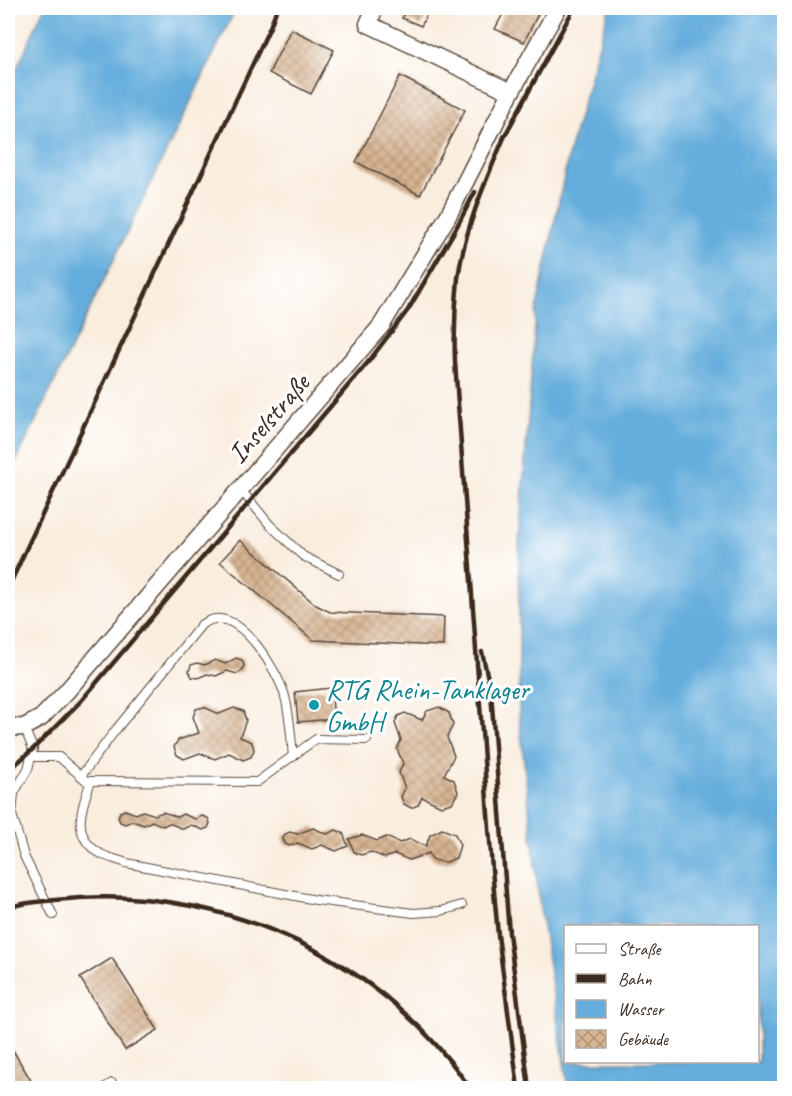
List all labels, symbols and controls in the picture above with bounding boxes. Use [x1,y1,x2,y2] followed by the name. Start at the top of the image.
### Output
[220,365,318,470] street label: Inselstraße
[326,672,531,739] place label: RTG Rhein-Tanklager GmbH
[307,698,321,712] marker: RTG Rhein-Tanklager GmbH
[564,925,759,1063] legend
[618,938,662,960] text: Straße
[618,968,653,990] text: Bahn
[618,998,665,1020] text: Wasser
[618,1028,669,1050] text: Gebäude

